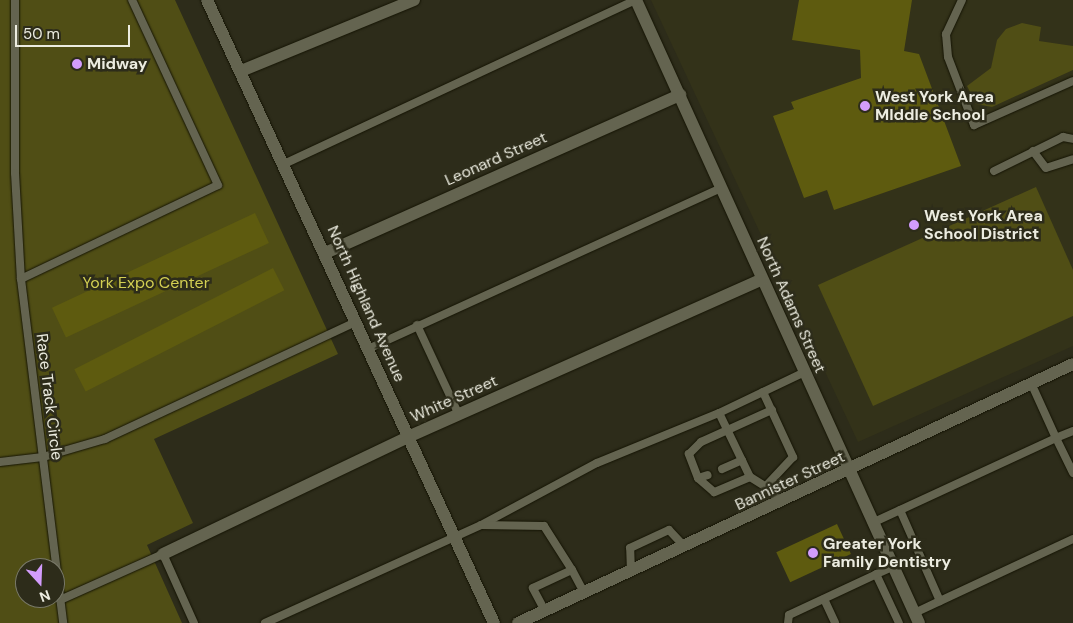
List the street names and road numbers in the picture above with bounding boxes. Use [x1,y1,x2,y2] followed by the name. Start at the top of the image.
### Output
[442,128,550,190] street label: Leonard Street
[323,223,409,385] street label: North Highland Avenue
[752,234,830,376] street label: North Adams Street
[32,333,66,461] street label: Race Track Circle
[407,371,501,427] street label: White Street
[732,447,848,515] street label: Bannister Street

